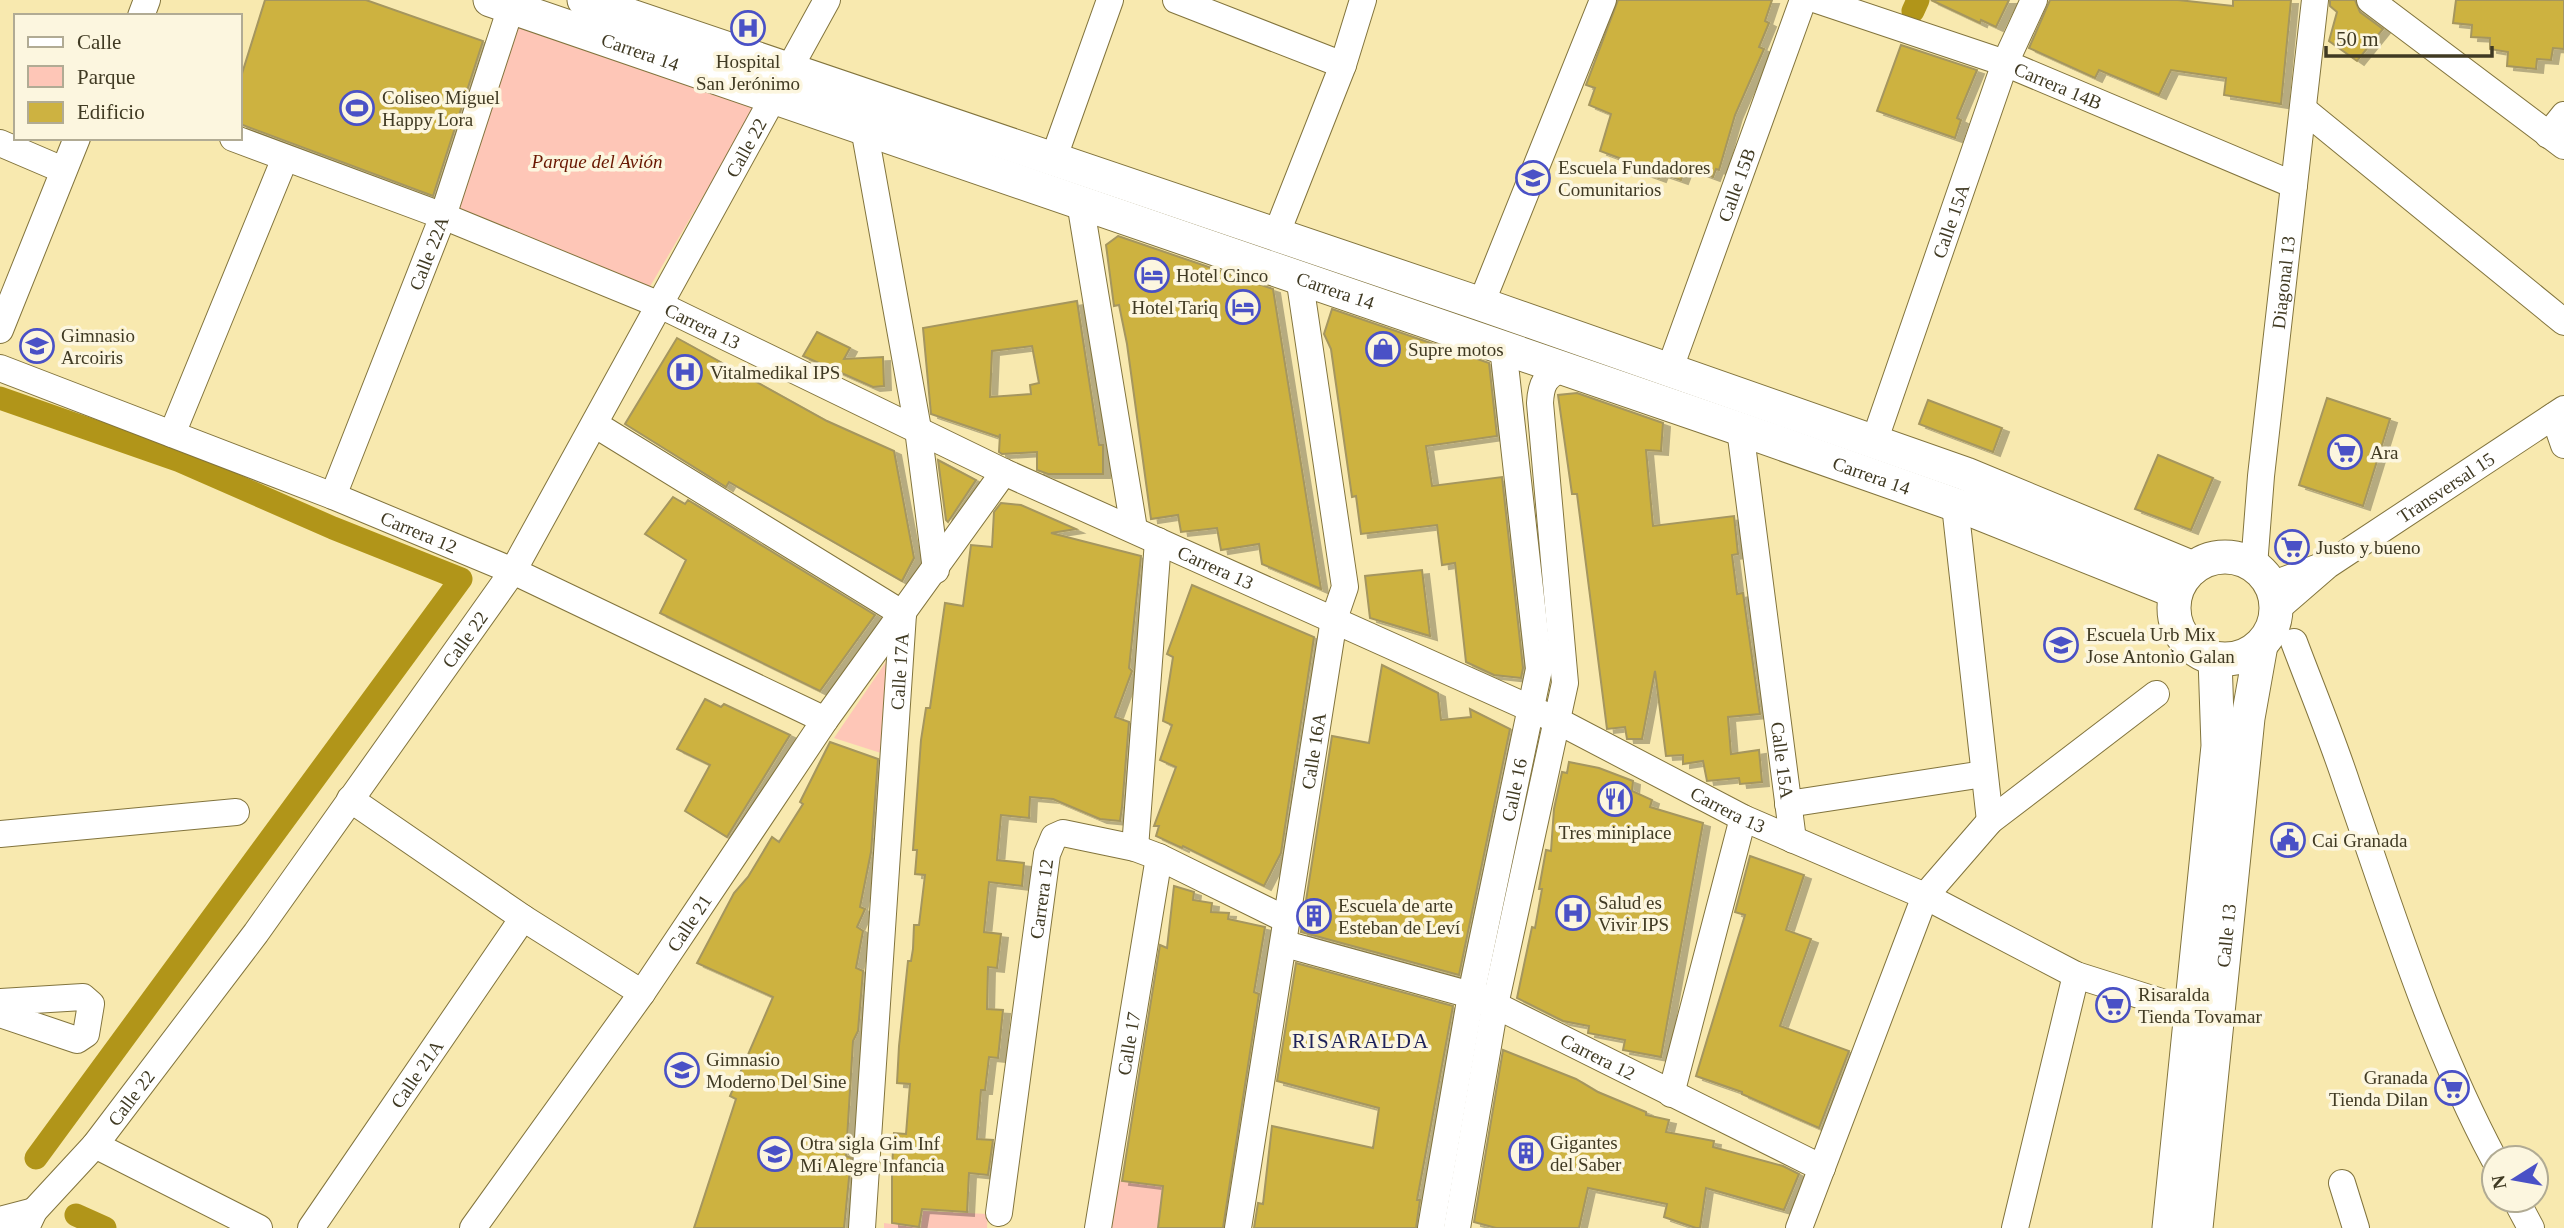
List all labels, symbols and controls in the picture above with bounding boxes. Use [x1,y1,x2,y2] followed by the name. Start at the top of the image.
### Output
[729,9,767,47] hospital icon: Hospital San Jerónimo
[14,14,242,140] legend
[2326,14,2492,58] scale bar
[2336,27,2379,51] text: 50 m
[599,29,682,75] street label: Carrera 14
[77,30,121,54] text: Calle
[696,51,800,94] place label: Hospital San Jerónimo
[2011,58,2105,113] street label: Carrera 14B
[77,65,135,89] text: Parque
[382,87,500,130] place label: Coliseo Miguel Happy Lora
[338,89,376,127] sports icon: Coliseo Miguel Happy Lora
[77,100,145,124] text: Edificio
[721,115,770,181] street label: Calle 22
[1713,145,1759,224] street label: Calle 15B
[531,151,662,172] park label: Parque del Avión
[1558,157,1710,200] place label: Escuela Fundadores Comunitarios
[1514,159,1552,197] school or university icon: Escuela Fundadores Comunitarios
[1928,180,1973,261] street label: Calle 15A
[404,213,452,293] street label: Calle 22A
[2267,235,2299,330] street label: Diagonal 13
[1133,256,1171,294] hotel icon: Hotel Cinco
[1176,265,1268,286] place label: Hotel Cinco
[1294,267,1378,313] street label: Carrera 14
[1224,288,1262,326] hotel icon: Hotel Tariq
[1132,297,1218,318] place label: Hotel Tariq
[662,299,744,353] street label: Carrera 13
[61,325,135,368] place label: Gimnasio Arcoiris
[18,327,56,365] school or university icon: Gimnasio Arcoiris
[1364,330,1402,368] shop icon: Supre motos
[1408,339,1504,360] place label: Supre motos
[666,353,704,391] hospital icon: Vitalmedikal IPS
[710,362,840,383] place label: Vitalmedikal IPS
[2326,433,2364,471] supermarket icon: Ara
[2370,442,2399,463] place label: Ara
[2393,448,2498,527] street label: Transversal 15
[1830,452,1914,499] street label: Carrera 14
[378,507,460,557] street label: Carrera 12
[2273,528,2311,566] supermarket icon: Justo y bueno
[2316,537,2421,558] place label: Justo y bueno
[1175,541,1257,593] street label: Carrera 13
[437,607,492,671] street label: Calle 22
[2086,624,2235,667] place label: Escuela Urb Mix Jose Antonio Galan
[2042,626,2080,664] school or university icon: Escuela Urb Mix Jose Antonio Galan
[886,632,912,711] street label: Calle 17A
[1297,711,1330,791] street label: Calle 16A
[1767,720,1798,800] street label: Calle 15A
[1497,756,1531,823] street label: Calle 16
[1596,780,1634,818] restaurant icon: Tres miniplace
[1687,782,1768,837] street label: Carrera 13
[2269,821,2307,859] public building icon: Cai Granada
[1559,822,1671,843] place label: Tres miniplace
[2312,830,2408,851] place label: Cai Granada
[1025,857,1057,940] street label: Carrera 12
[663,890,716,955] street label: Calle 21
[1598,892,1669,935] place label: Salud es Vivir IPS
[1554,894,1592,932] hospital icon: Salud es Vivir IPS
[1338,895,1461,938] place label: Escuela de arte Esteban de Leví
[1295,897,1333,935] building icon: Escuela de arte Esteban de Leví
[2212,903,2240,968] street label: Calle 13
[2138,984,2262,1027] place label: Risaralda Tienda Tovamar
[2094,986,2132,1024] supermarket icon: Risaralda Tienda Tovamar
[1113,1010,1144,1077] street label: Calle 17
[1292,1029,1430,1053] district label: RISARALDA
[1557,1029,1639,1084] street label: Carrera 12
[386,1035,447,1112] street label: Calle 21A
[706,1049,846,1092] place label: Gimnasio Moderno Del Sine
[663,1051,701,1089] school or university icon: Gimnasio Moderno Del Sine
[103,1066,159,1130] street label: Calle 22
[2329,1067,2429,1110] place label: Granada Tienda Dilan
[2433,1069,2471,1107] supermarket icon: Granada Tienda Dilan
[1550,1132,1622,1175] place label: Gigantes del Saber
[800,1133,945,1176] place label: Otra sigla Gim Inf Mi Alegre Infancia
[1507,1134,1545,1172] building icon: Gigantes del Saber
[756,1135,794,1173] school or university icon: Otra sigla Gim Inf Mi Alegre Infancia
[2480,1144,2550,1214] north arrow
[2487,1173,2510,1191] text: N

